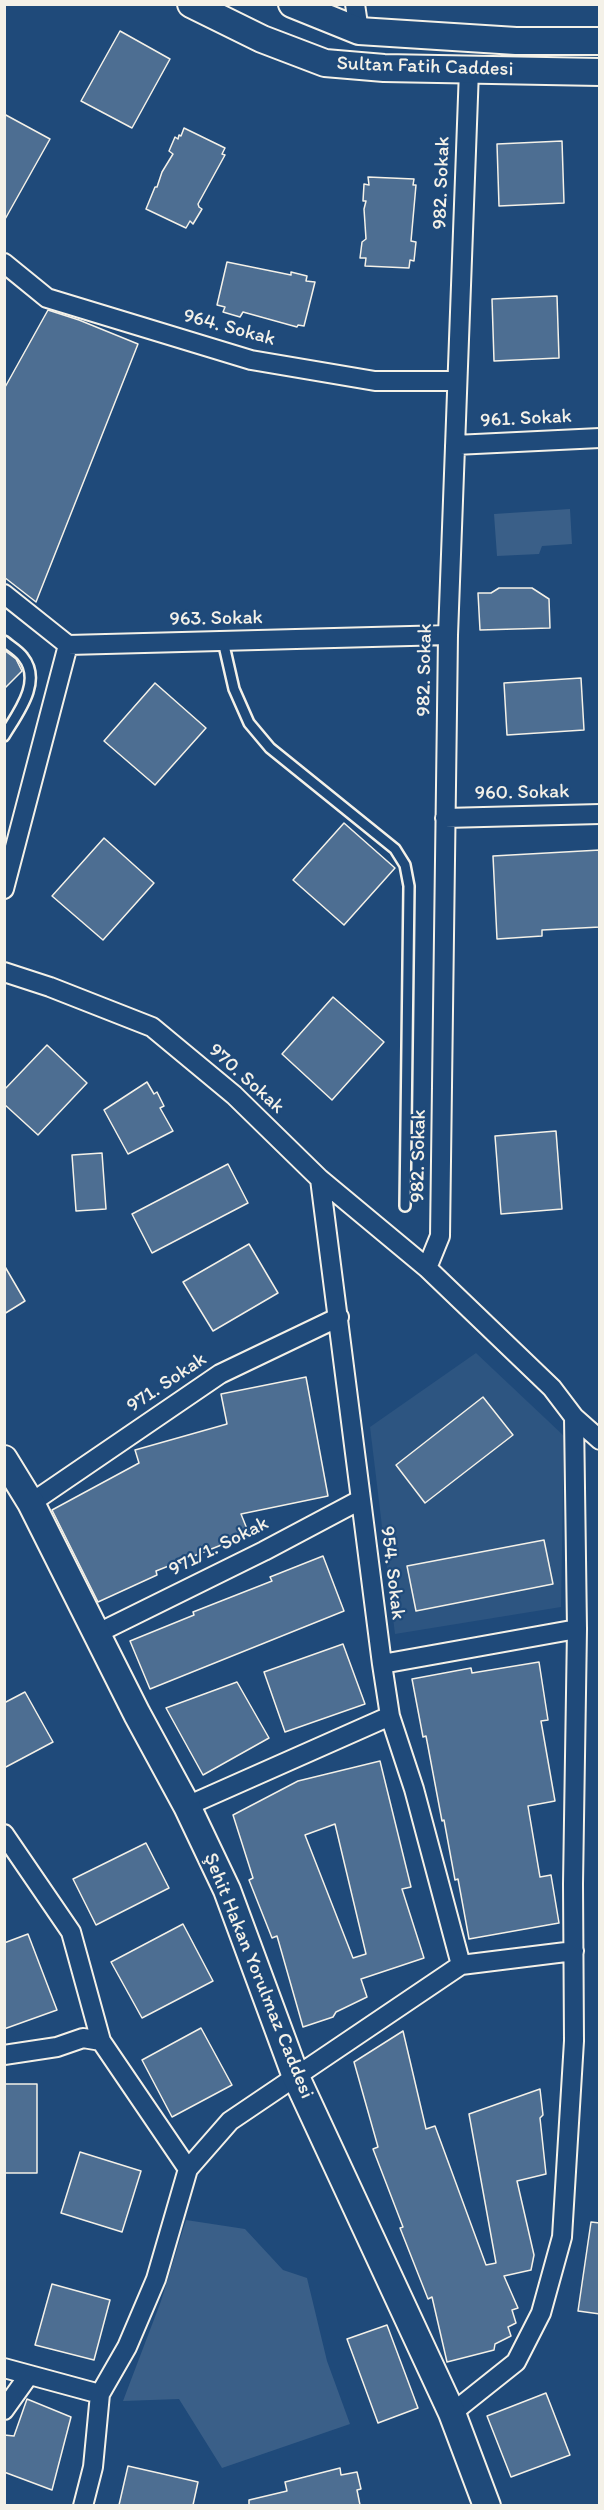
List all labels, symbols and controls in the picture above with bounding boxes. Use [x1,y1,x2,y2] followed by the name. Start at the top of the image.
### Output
[336,52,514,82] street label: Sultan Fatih Caddesi
[428,136,456,230] street label: 982. Sokak
[180,304,278,352] street label: 964. Sokak
[480,405,572,433] street label: 961. Sokak
[169,606,263,632] street label: 963. Sokak
[412,623,438,717] street label: 982. Sokak
[474,780,570,806] street label: 960. Sokak
[203,1039,289,1119] street label: 970. Sokak
[406,1109,432,1203] street label: 982. Sokak
[123,1348,211,1418] street label: 971. Sokak
[165,1512,273,1582] street label: 971/1. Sokak
[374,1525,410,1621] street label: 954. Sokak
[198,1850,318,2102] street label: Şehit Hakan Yorulmaz Caddesi

